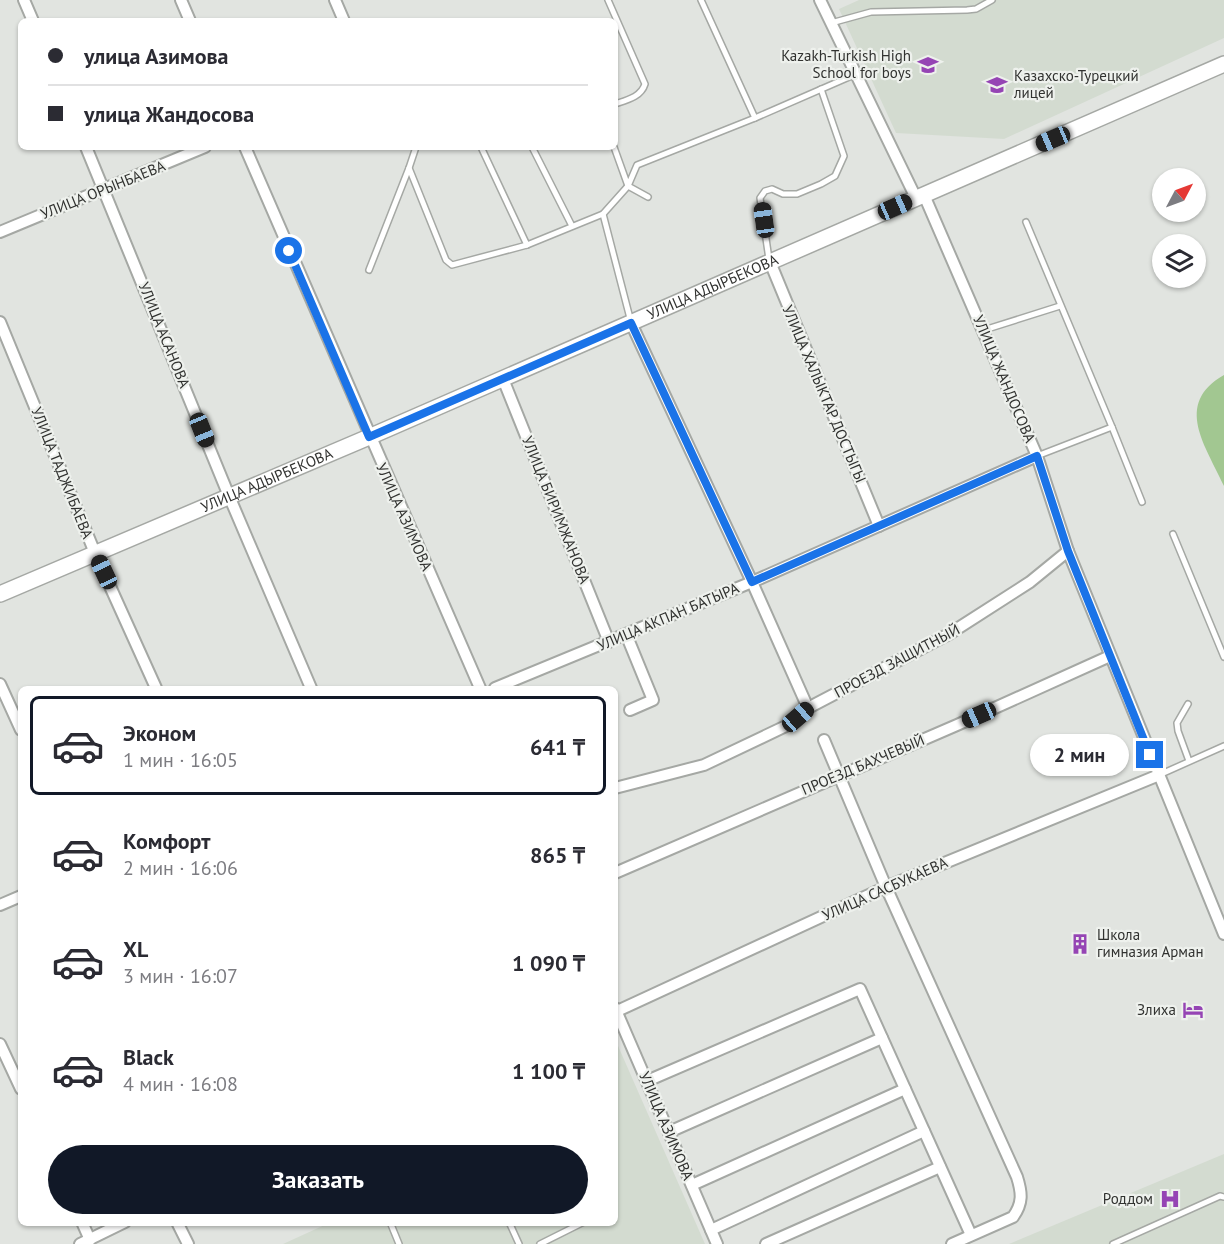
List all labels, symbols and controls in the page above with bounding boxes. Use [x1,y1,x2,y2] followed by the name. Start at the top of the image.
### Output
[84,42,228,70] text: улица Азимова
[781,46,911,82] place label: Kazakh-Turkish High School for boys
[916,53,940,77] school or university icon: Kazakh-Turkish High School for boys
[1013,66,1139,102] place label: Казахско-Турецкий лицей
[985,73,1009,97] school or university icon: Казахско-Турецкий лицей
[84,100,254,128] text: улица Жандосова
[1033,124,1073,154] car
[38,156,168,223] street label: УЛИЦА ОРЫНБАЕВА
[1152,168,1206,222] north arrow
[1152,168,1206,288] map controls
[875,191,915,223] car
[753,201,775,239] car
[1152,234,1206,288] button: layers
[275,237,302,264] route start
[644,250,781,324] street label: УЛИЦА АДЫРБЕКОВА
[135,279,194,391] street label: УЛИЦА АСАНОВА
[778,302,871,485] street label: УЛИЦА ХАЛЫКТАР ДОСТЫГЫ
[969,312,1040,446] street label: УЛИЦА ЖАНДОСОВА
[27,404,98,542] street label: УЛИЦА ТАДЖИБАЕВА
[187,410,217,450] car
[518,433,595,587] street label: УЛИЦА БИРИМЖАНОВА
[198,444,336,516] street label: УЛИЦА АДЫРБЕКОВА
[372,460,437,574] street label: УЛИЦА АЗИМОВА
[88,552,120,592] car
[594,578,742,655] street label: УЛИЦА АКПАН БАТЫРА
[831,619,963,702] street label: ПРОЕЗД ЗАЩИТНЫЙ
[779,698,817,736] car
[959,699,999,731] car
[51,719,105,773] icon: car
[123,719,196,747] text: Эконом
[798,730,927,799] street label: ПРОЕЗД БАХЧЕВЫЙ
[530,733,585,761] text: 641 ₸
[1030,734,1129,776] callout: 2 мин
[1136,741,1163,768] route end
[1054,742,1105,768] text: 2 мин
[123,747,238,773] text: 1 мин · 16:05
[51,827,105,881] icon: car
[123,827,211,855] text: Комфорт
[530,841,585,869] text: 865 ₸
[819,852,951,925] street label: УЛИЦА САСБУКАЕВА
[123,855,238,881] text: 2 мин · 16:06
[1097,925,1204,961] place label: Школа гимназия Арман
[1068,932,1092,956] building icon: Школа гимназия Арман
[51,935,105,989] icon: car
[123,935,148,963] text: XL
[512,949,585,977] text: 1 090 ₸
[123,963,238,989] text: 3 мин · 16:07
[1181,998,1205,1022] hotel icon: Злиха
[1137,1000,1176,1019] place label: Злиха
[51,1043,105,1097] icon: car
[123,1043,174,1071] text: Black
[512,1057,585,1085] text: 1 100 ₸
[635,1069,698,1183] street label: УЛИЦА АЗИМОВА
[123,1071,238,1097] text: 4 мин · 16:08
[48,1145,588,1214] button: Заказать
[1158,1187,1182,1211] hospital icon: Роддом
[1103,1189,1153,1208] place label: Роддом

